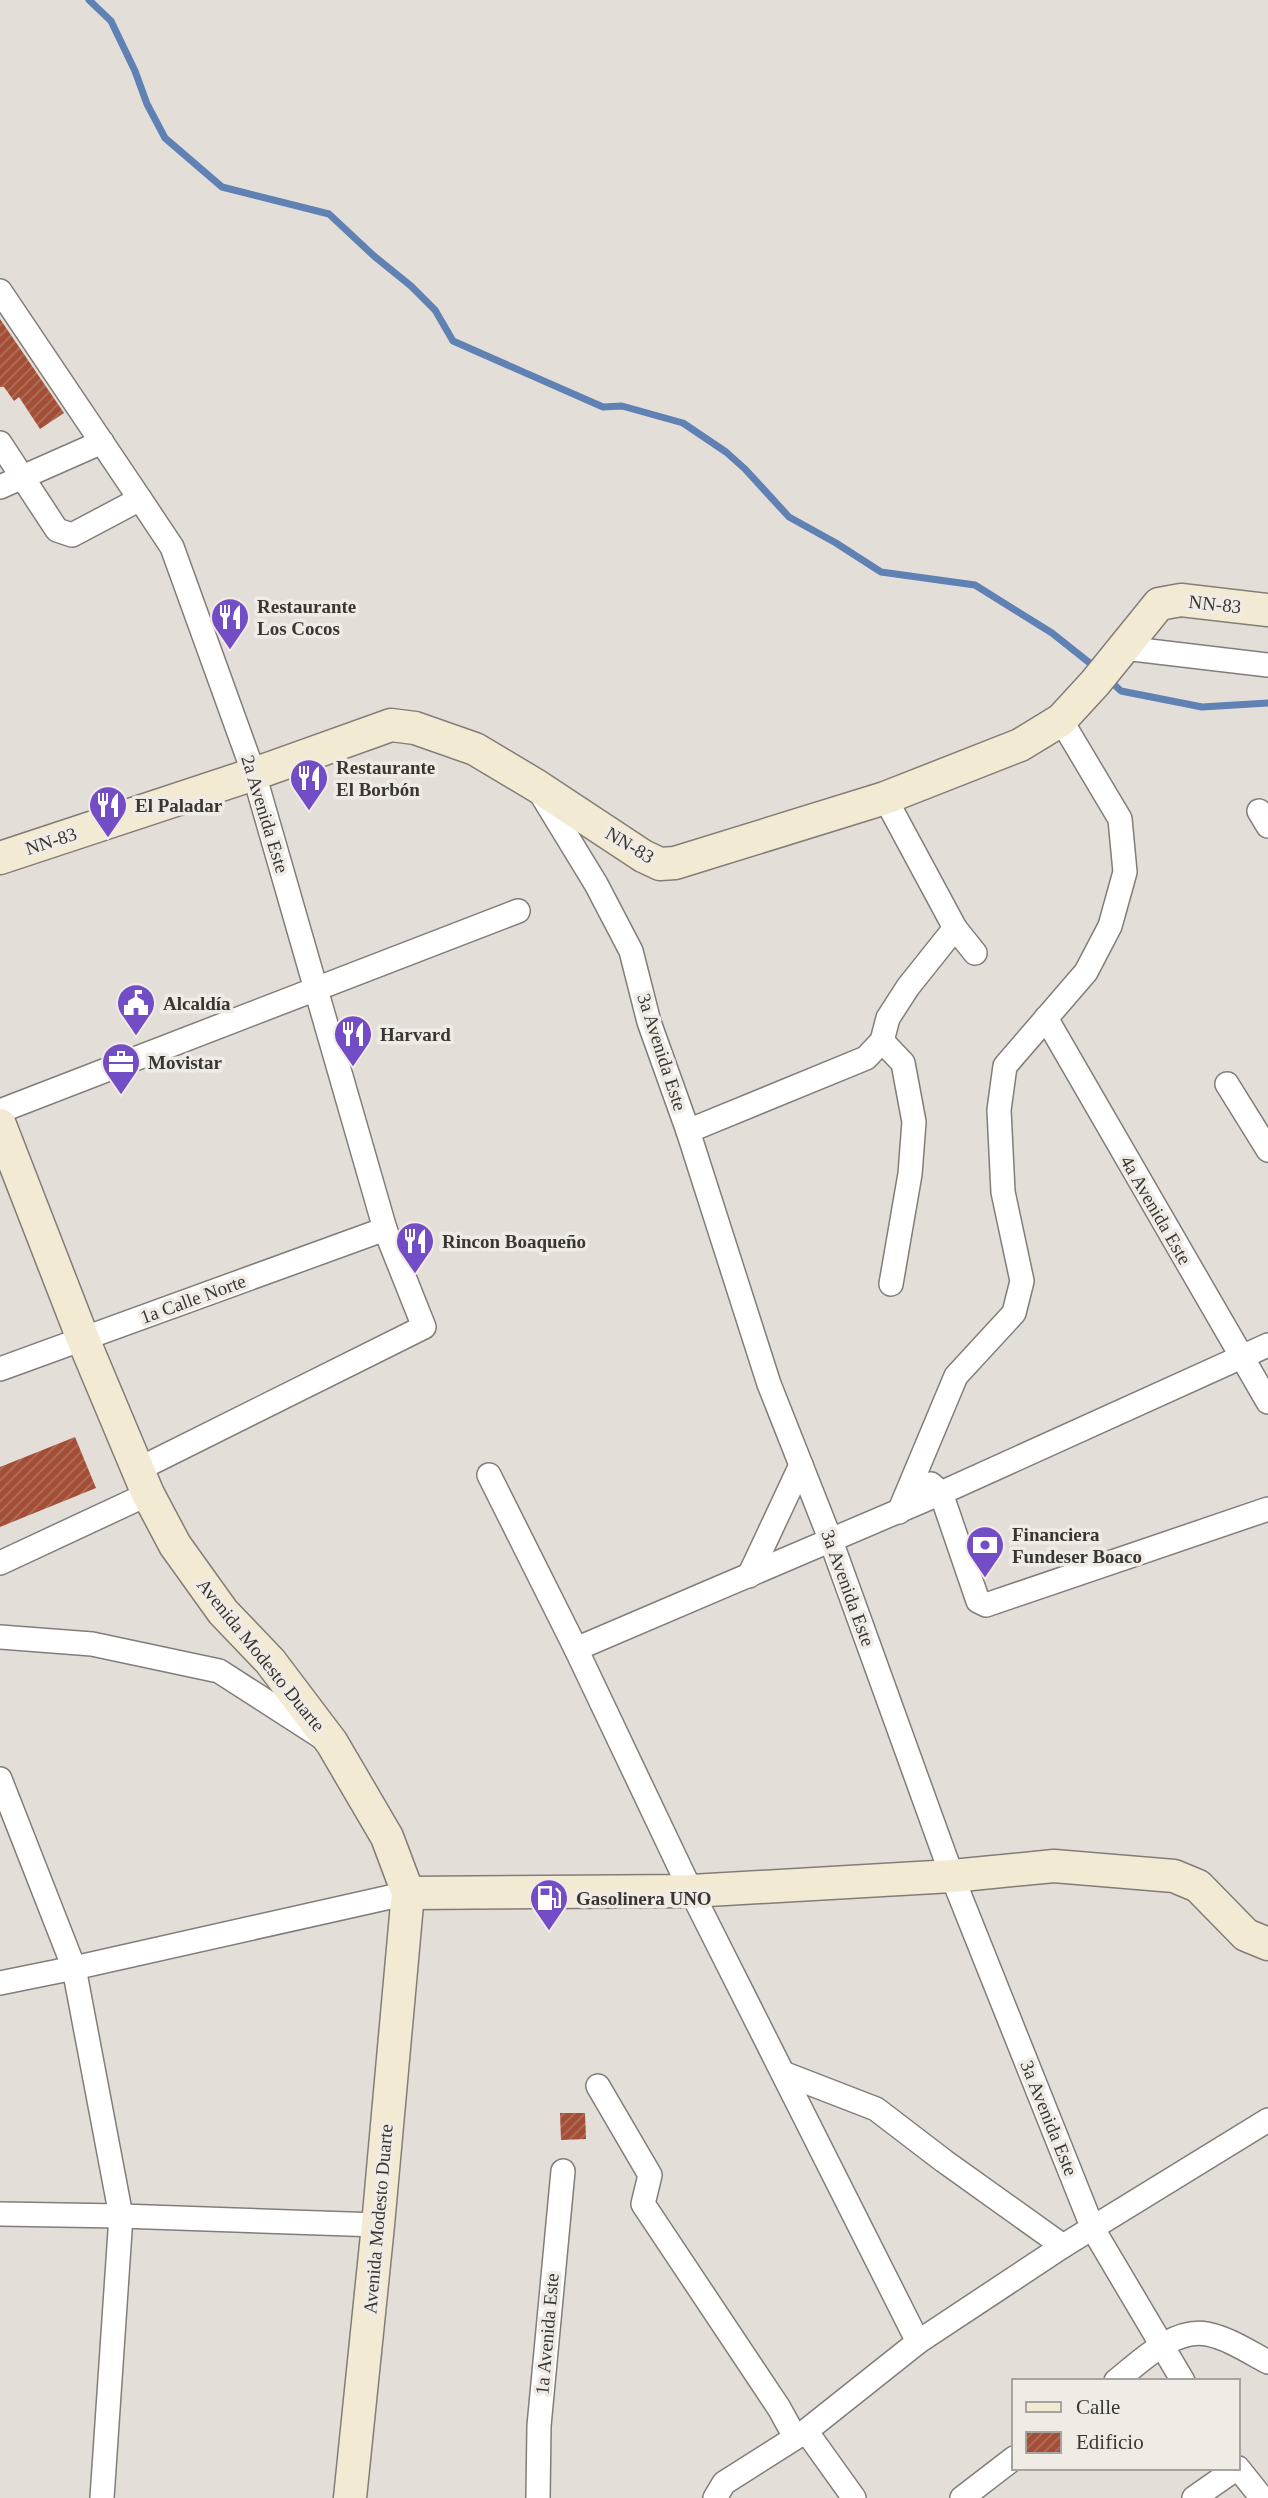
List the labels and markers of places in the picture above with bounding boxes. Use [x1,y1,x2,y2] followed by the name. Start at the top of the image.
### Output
[209,596,251,651] restaurant icon: Restaurante Los Cocos
[257,596,356,639] place label: Restaurante Los Cocos
[288,757,330,812] restaurant icon: Restaurante El Borbón
[336,757,435,800] place label: Restaurante El Borbón
[87,784,129,839] restaurant icon: El Paladar
[135,795,223,816] place label: El Paladar
[115,982,157,1037] public building icon: Alcaldía
[163,993,231,1014] place label: Alcaldía
[332,1013,374,1068] restaurant icon: Harvard
[380,1024,451,1045] place label: Harvard
[100,1041,142,1096] office icon: Movistar
[148,1052,222,1073] place label: Movistar
[394,1220,436,1275] restaurant icon: Rincon Boaqueño
[442,1231,586,1252] place label: Rincon Boaqueño
[964,1524,1006,1579] bank icon: Financiera Fundeser Boaco
[1012,1524,1142,1567] place label: Financiera Fundeser Boaco
[528,1877,570,1932] fuel station icon: Gasolinera UNO
[576,1888,712,1909] place label: Gasolinera UNO

